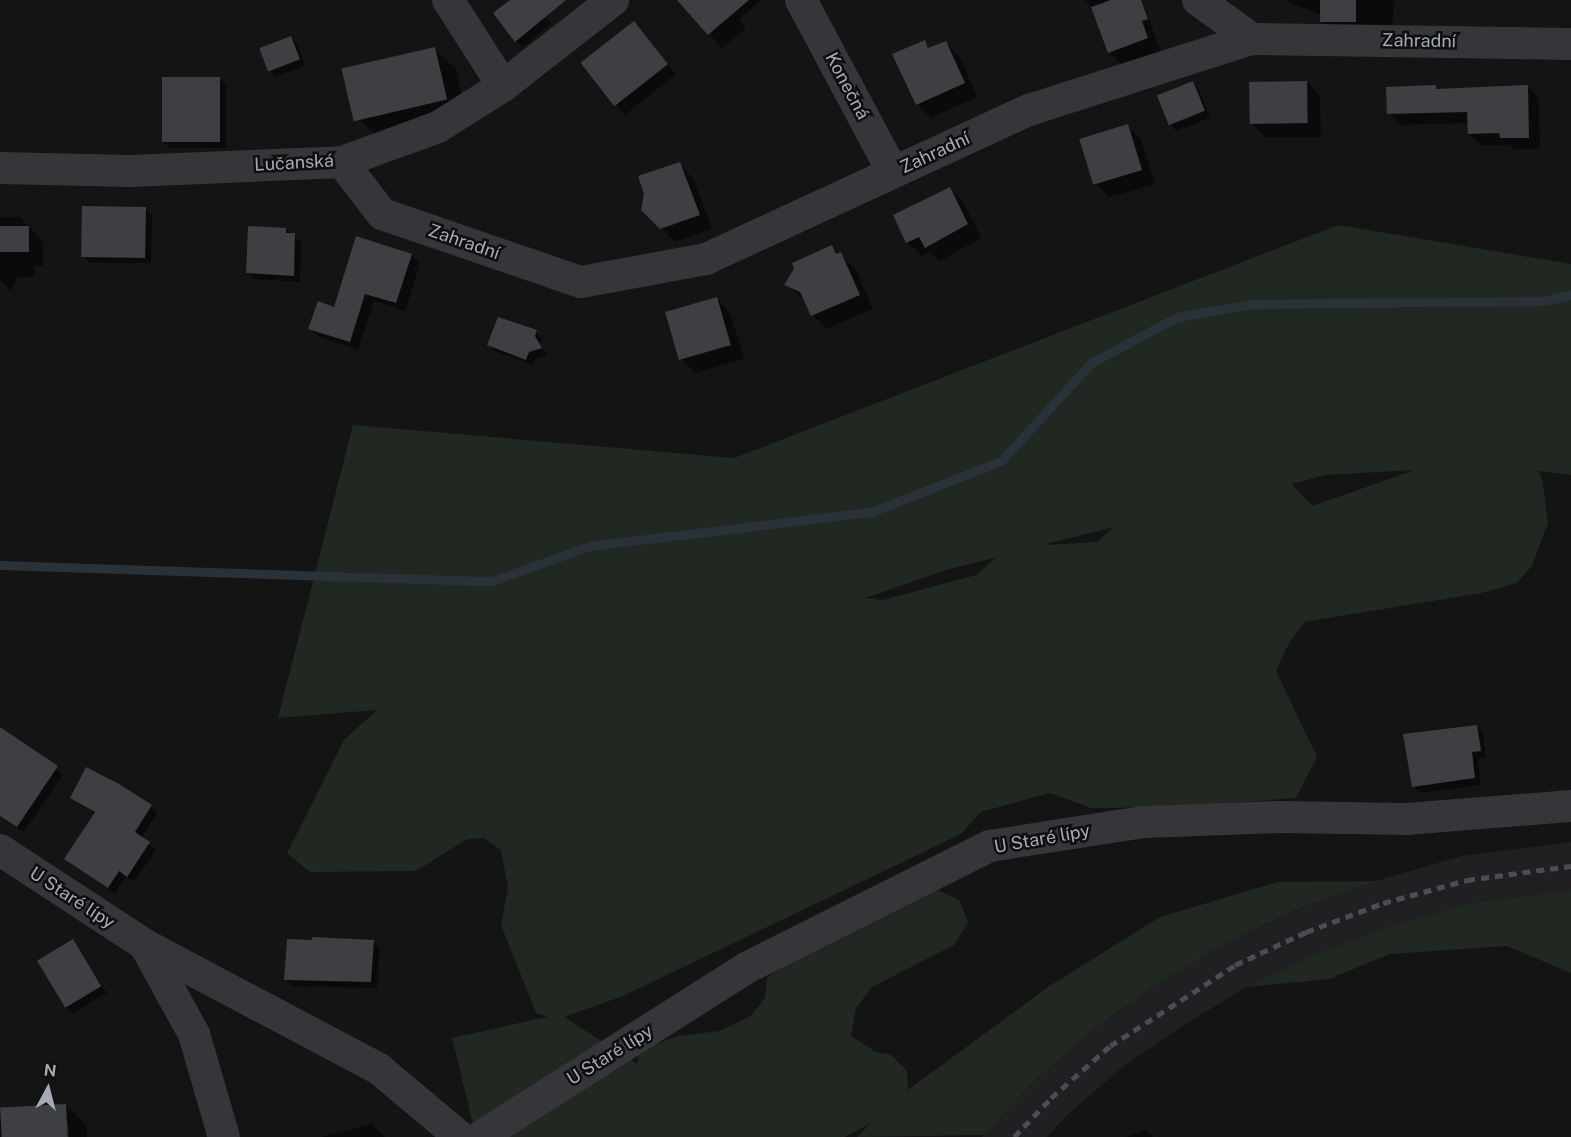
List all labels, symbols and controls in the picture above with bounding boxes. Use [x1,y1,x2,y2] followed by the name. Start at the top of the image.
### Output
[1382,30,1456,52] street label: Zahradní
[820,49,874,123] street label: Konečná
[897,128,973,178] street label: Zahradní
[254,150,334,176] street label: Lučanská
[425,220,503,264] street label: Zahradní
[992,820,1092,858] street label: U Staré lípy
[25,862,119,934] street label: U Staré lípy
[563,1020,657,1090] street label: U Staré lípy
[18,1059,78,1119] north arrow
[43,1060,58,1081] text: N

